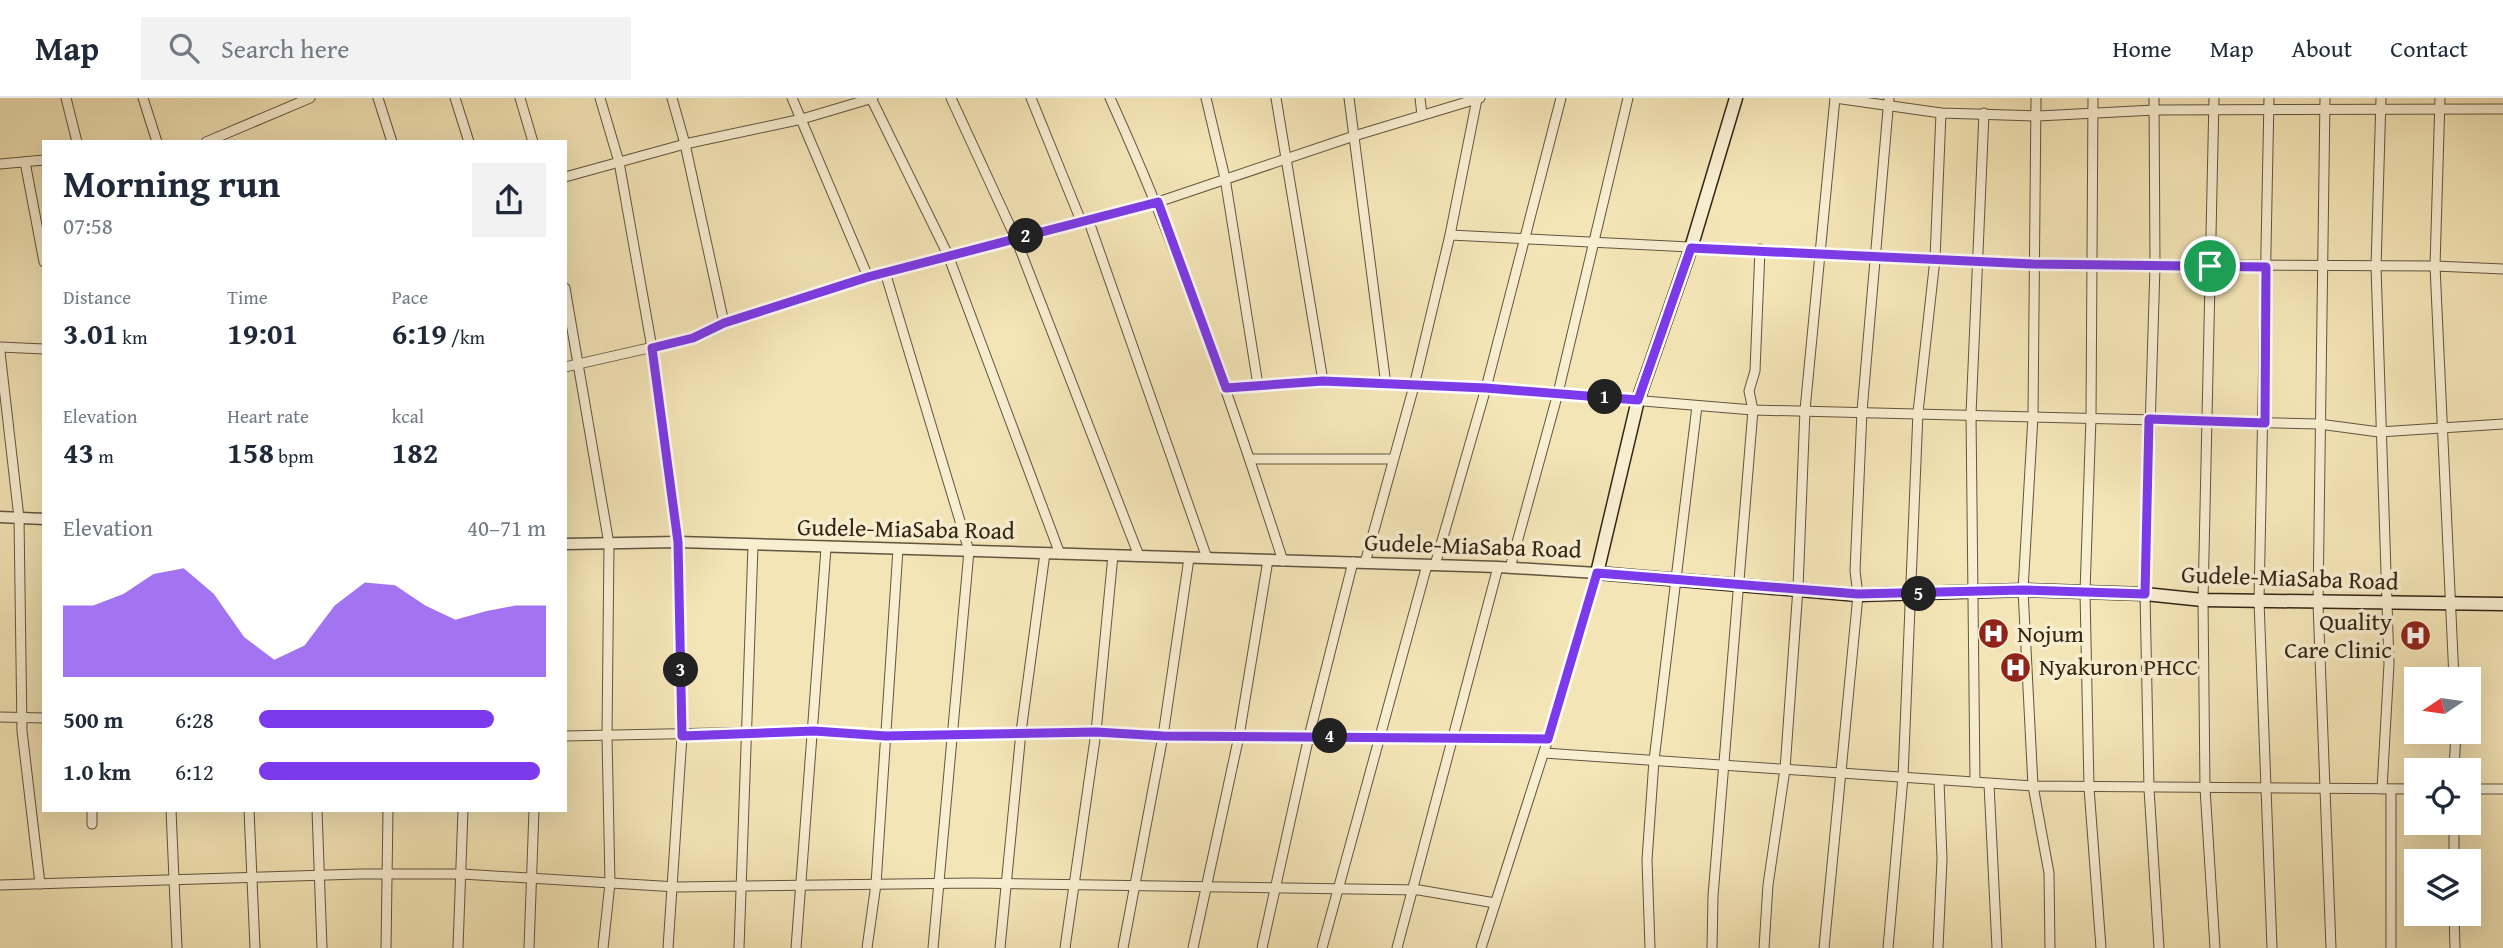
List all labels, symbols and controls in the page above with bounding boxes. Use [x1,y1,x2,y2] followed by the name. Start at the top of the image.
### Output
[141,17,631,80] search box
[35,24,99,72] text: Map
[165,29,203,67] icon: search
[221,29,349,68] text: Search here
[2113,31,2172,66] text: Home
[2210,31,2254,66] text: Map
[2292,31,2352,66] text: About
[2390,31,2468,66] text: Contact
[63,155,280,211] text: Morning run
[472,163,546,237] button: share
[63,209,113,242] text: 07:58
[1009,218,1044,254] pin: 2
[1021,221,1030,249] text: 2
[2180,236,2240,296] pin
[2191,247,2229,285] icon: arrive
[63,283,131,311] text: Distance
[227,283,268,311] text: Time
[392,283,428,311] text: Pace
[63,311,118,355] text: 3.01
[227,311,298,355] text: 19:01
[392,311,447,355] text: 6:19
[118,323,147,351] text: km
[447,323,485,351] text: /km
[1588,380,1622,414] pin: 1
[1600,382,1609,410] text: 1
[63,402,137,430] text: Elevation
[227,402,309,430] text: Heart rate
[392,402,424,430] text: kcal
[63,430,94,474] text: 43
[227,430,274,474] text: 158
[392,430,438,474] text: 182
[94,442,114,470] text: m
[274,442,314,470] text: bpm
[797,509,1015,548] street label: Gudele-MiaSaba Road
[63,511,153,544] text: Elevation
[467,511,546,544] text: 40–71 m
[1364,524,1583,567] street label: Gudele-MiaSaba Road
[2181,556,2400,599] street label: Gudele-MiaSaba Road
[1902,576,1937,612] pin: 5
[1914,579,1923,607] text: 5
[2284,604,2392,667] place label: Quality Care Clinic
[2017,616,2084,651] place label: Nojum
[1977,617,2011,651] hospital icon: Nojum
[2398,619,2432,653] hospital icon: Quality Care Clinic
[2039,649,2198,684] place label: Nyakuron PHCC
[1999,650,2033,684] hospital icon: Nyakuron PHCC
[664,652,698,688] pin: 3
[676,655,685,683] text: 3
[2404,667,2482,744] north arrow
[2404,667,2481,926] map controls
[63,703,124,736] text: 500 m
[175,703,214,736] text: 6:28
[1312,718,1348,754] pin: 4
[1325,721,1334,749] text: 4
[63,755,131,788] text: 1.0 km
[175,755,214,788] text: 6:12
[2404,758,2481,835] button: locate
[2404,849,2481,926] button: layers

